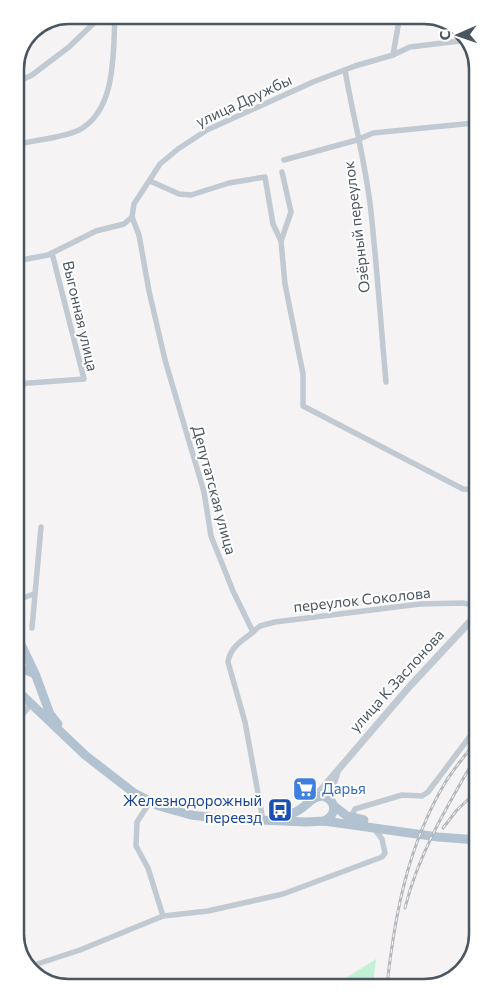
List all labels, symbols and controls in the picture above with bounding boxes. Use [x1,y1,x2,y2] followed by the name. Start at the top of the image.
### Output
[433,10,483,60] north arrow
[436,30,453,41] text: С
[193,70,294,130] street label: улица Дружбы
[339,160,373,294] street label: Озёрный переулок
[60,259,102,373] street label: Выгонная улица
[189,423,241,556] street label: Депутатская улица
[292,583,431,615] street label: переулок Соколова
[345,625,447,735] street label: улица К.Заслонова
[292,776,318,802] supermarket icon: Дарья
[322,779,366,797] place label: Дарья
[123,791,262,826] place label: Железнодорожный переезд
[267,797,293,823] bus stop icon: Железнодорожный переезд

